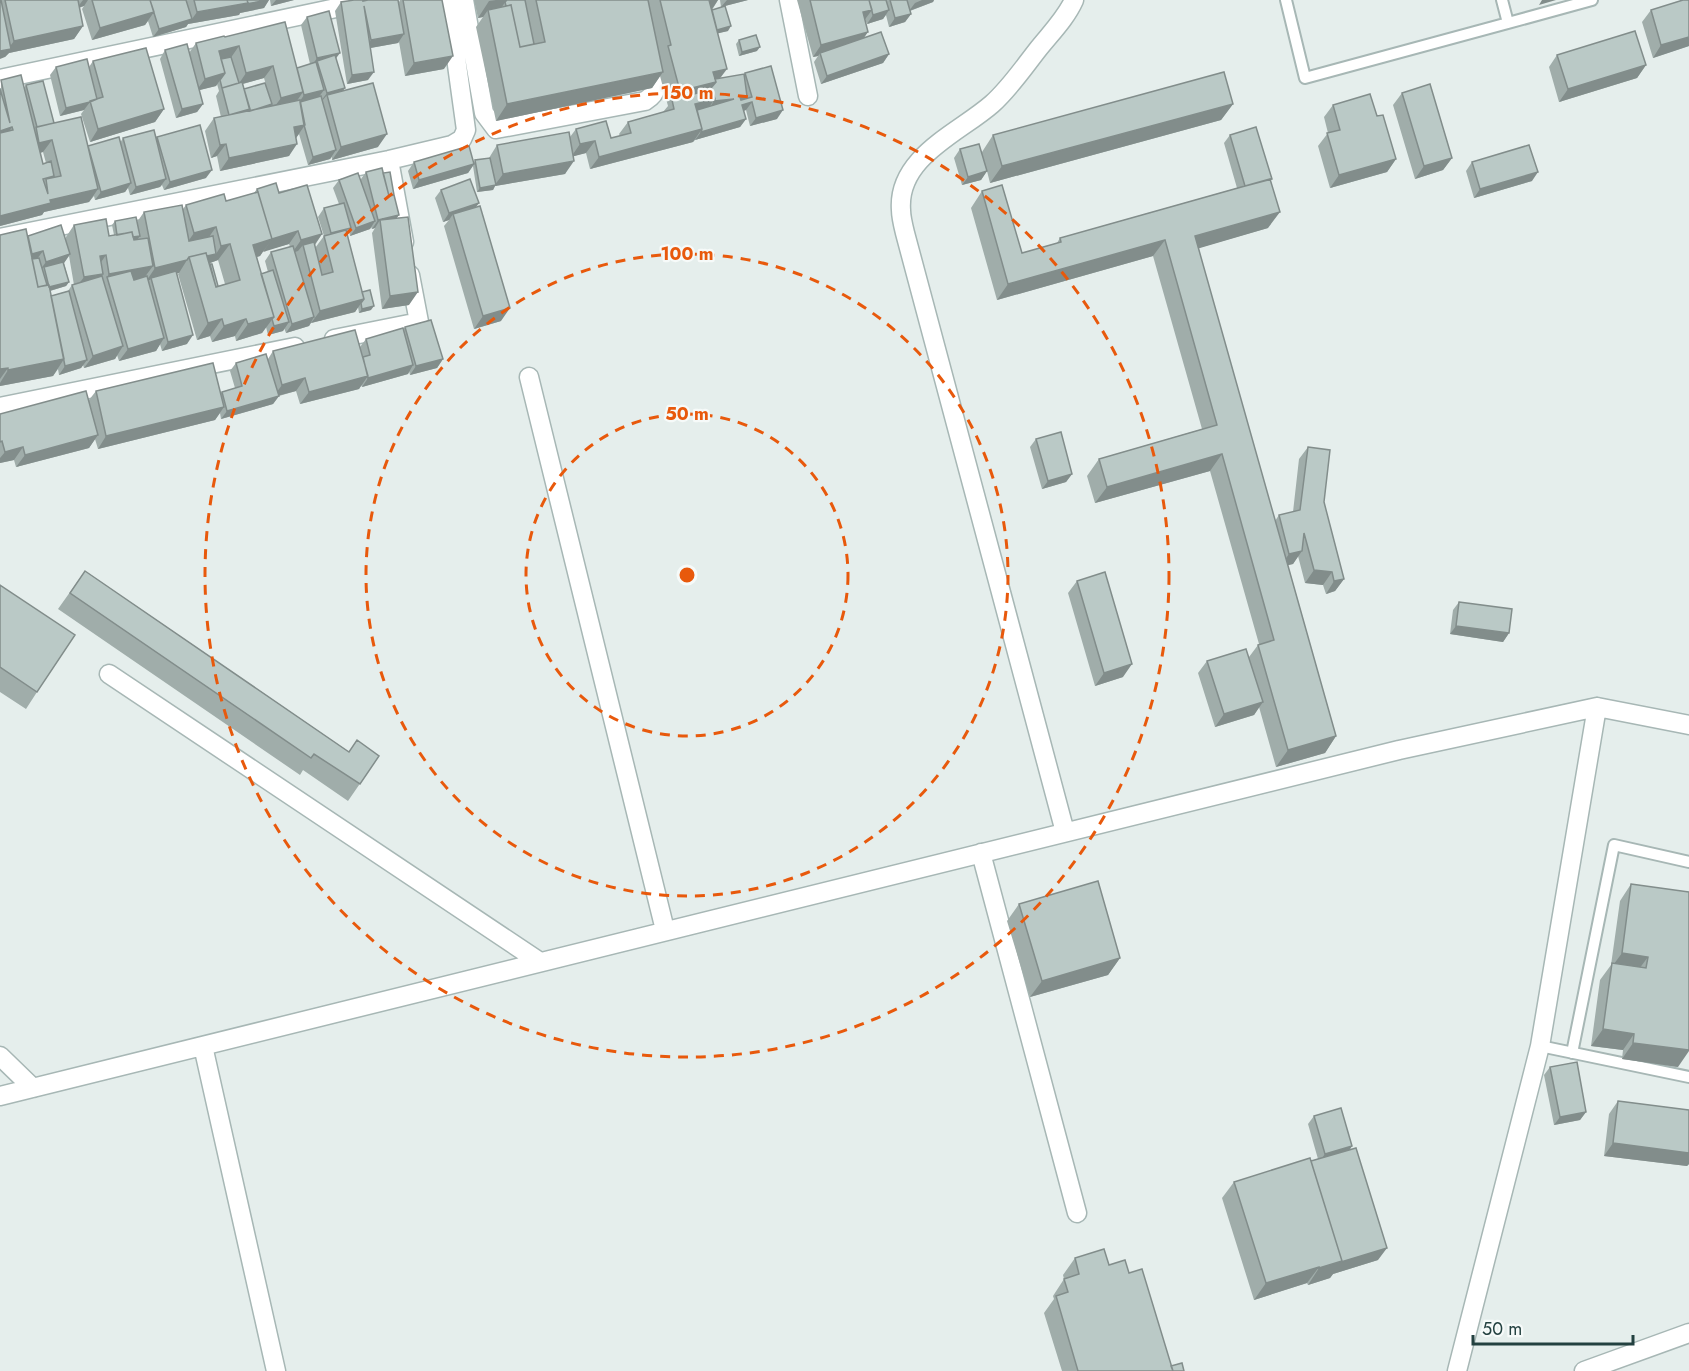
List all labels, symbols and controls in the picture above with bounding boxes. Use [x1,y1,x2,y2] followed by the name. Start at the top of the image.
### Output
[661,80,713,106] text: 150 m
[660,241,714,267] text: 100 m
[665,401,709,427] text: 50 m
[677,565,697,585] centre of rings
[1473,1308,1634,1346] scale bar
[1482,1316,1522,1342] text: 50 m

